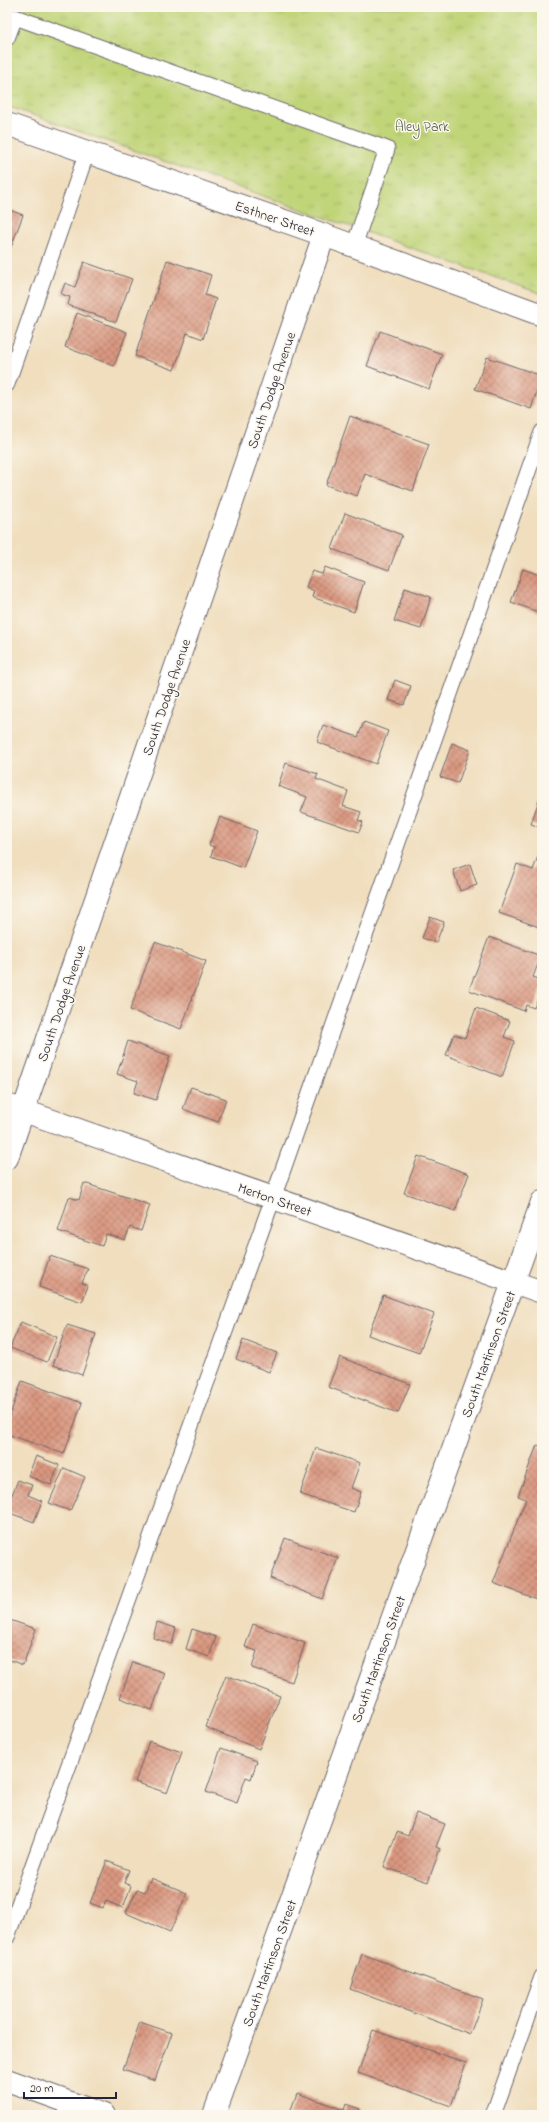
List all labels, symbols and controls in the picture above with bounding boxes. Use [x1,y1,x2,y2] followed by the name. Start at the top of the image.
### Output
[395,117,450,139] park label: Aley Park
[232,196,318,243] street label: Esthner Street
[243,328,303,452] street label: South Dodge Avenue
[138,635,198,759] street label: South Dodge Avenue
[33,941,93,1065] street label: South Dodge Avenue
[235,1178,315,1223] street label: Merton Street
[457,1288,522,1421] street label: South Martinson Street
[347,1593,412,1726] street label: South Martinson Street
[238,1897,303,2030] street label: South Martinson Street
[24,2074,116,2100] scale bar
[30,2080,53,2098] text: 20 m

